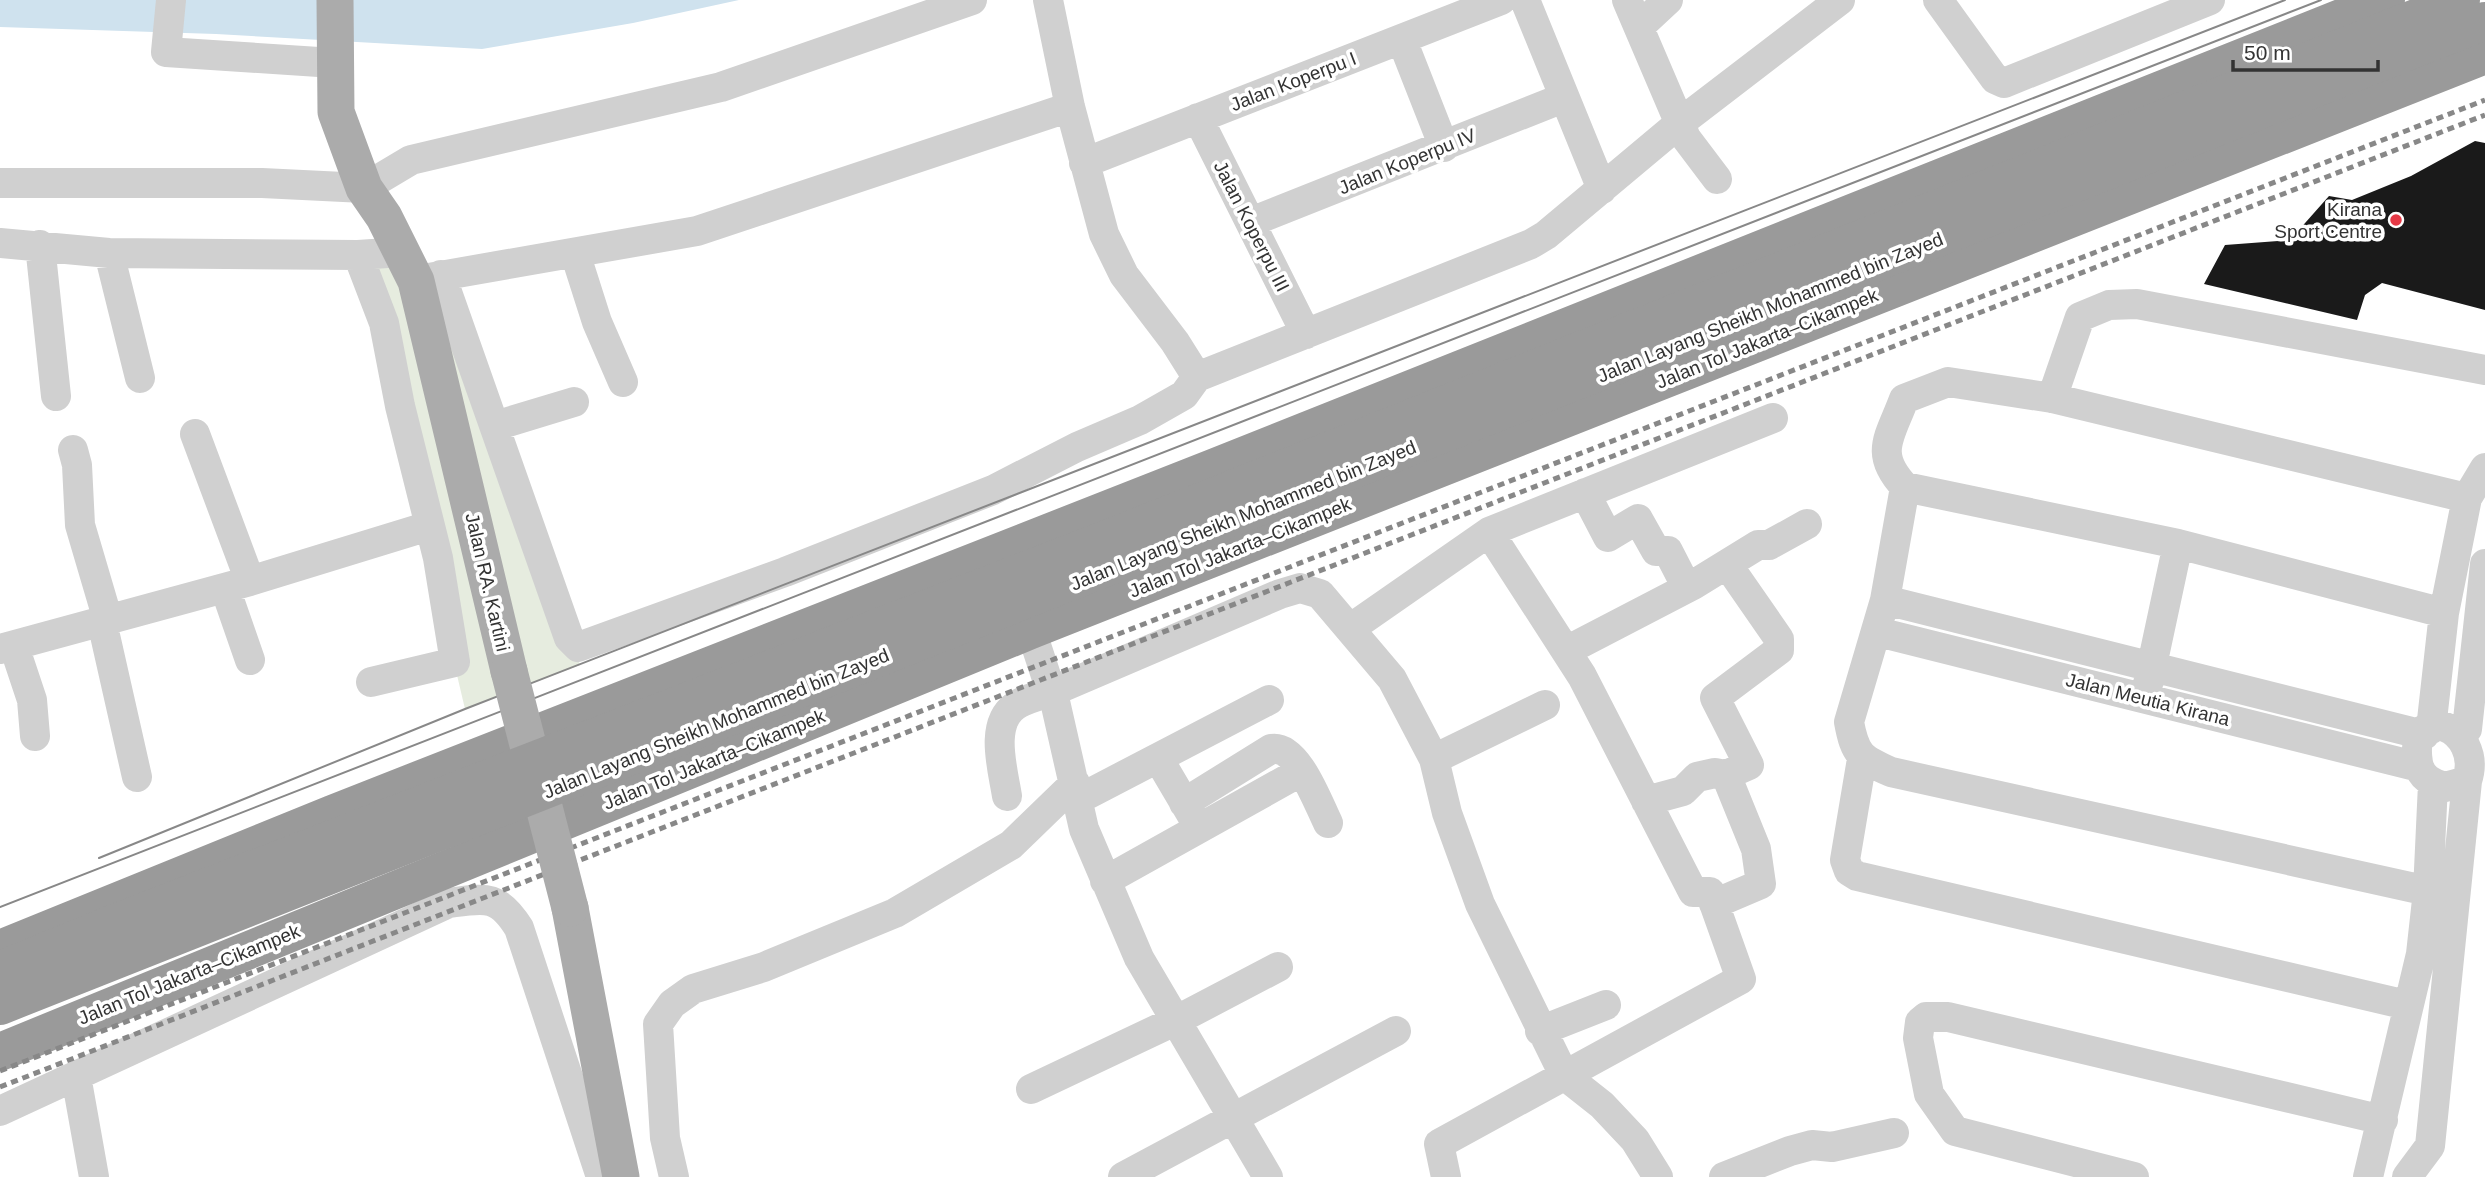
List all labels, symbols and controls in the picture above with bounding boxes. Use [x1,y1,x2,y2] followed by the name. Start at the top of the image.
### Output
[2233,28,2378,72] scale bar
[2244,41,2291,64] text: 50 m
[1227,48,1359,115] street label: Jalan Koperpu I
[1336,124,1479,199] street label: Jalan Koperpu IV
[1210,157,1294,295] street label: Jalan Koperpu III
[2274,199,2382,242] place label: Kirana Sport Centre
[2388,212,2404,228] marker: Kirana Sport Centre
[1594,228,1946,387] street label: Jalan Layang Sheikh Mohammed bin Zayed
[1653,284,1882,393] street label: Jalan Tol Jakarta–Cikampek
[1067,436,1419,595] street label: Jalan Layang Sheikh Mohammed bin Zayed
[1126,493,1355,602] street label: Jalan Tol Jakarta–Cikampek
[461,511,514,653] street label: Jalan RA. Kartini
[540,644,892,803] street label: Jalan Layang Sheikh Mohammed bin Zayed
[2064,669,2232,730] street label: Jalan Meutia Kirana
[600,705,829,814] street label: Jalan Tol Jakarta–Cikampek
[75,920,304,1029] street label: Jalan Tol Jakarta–Cikampek

